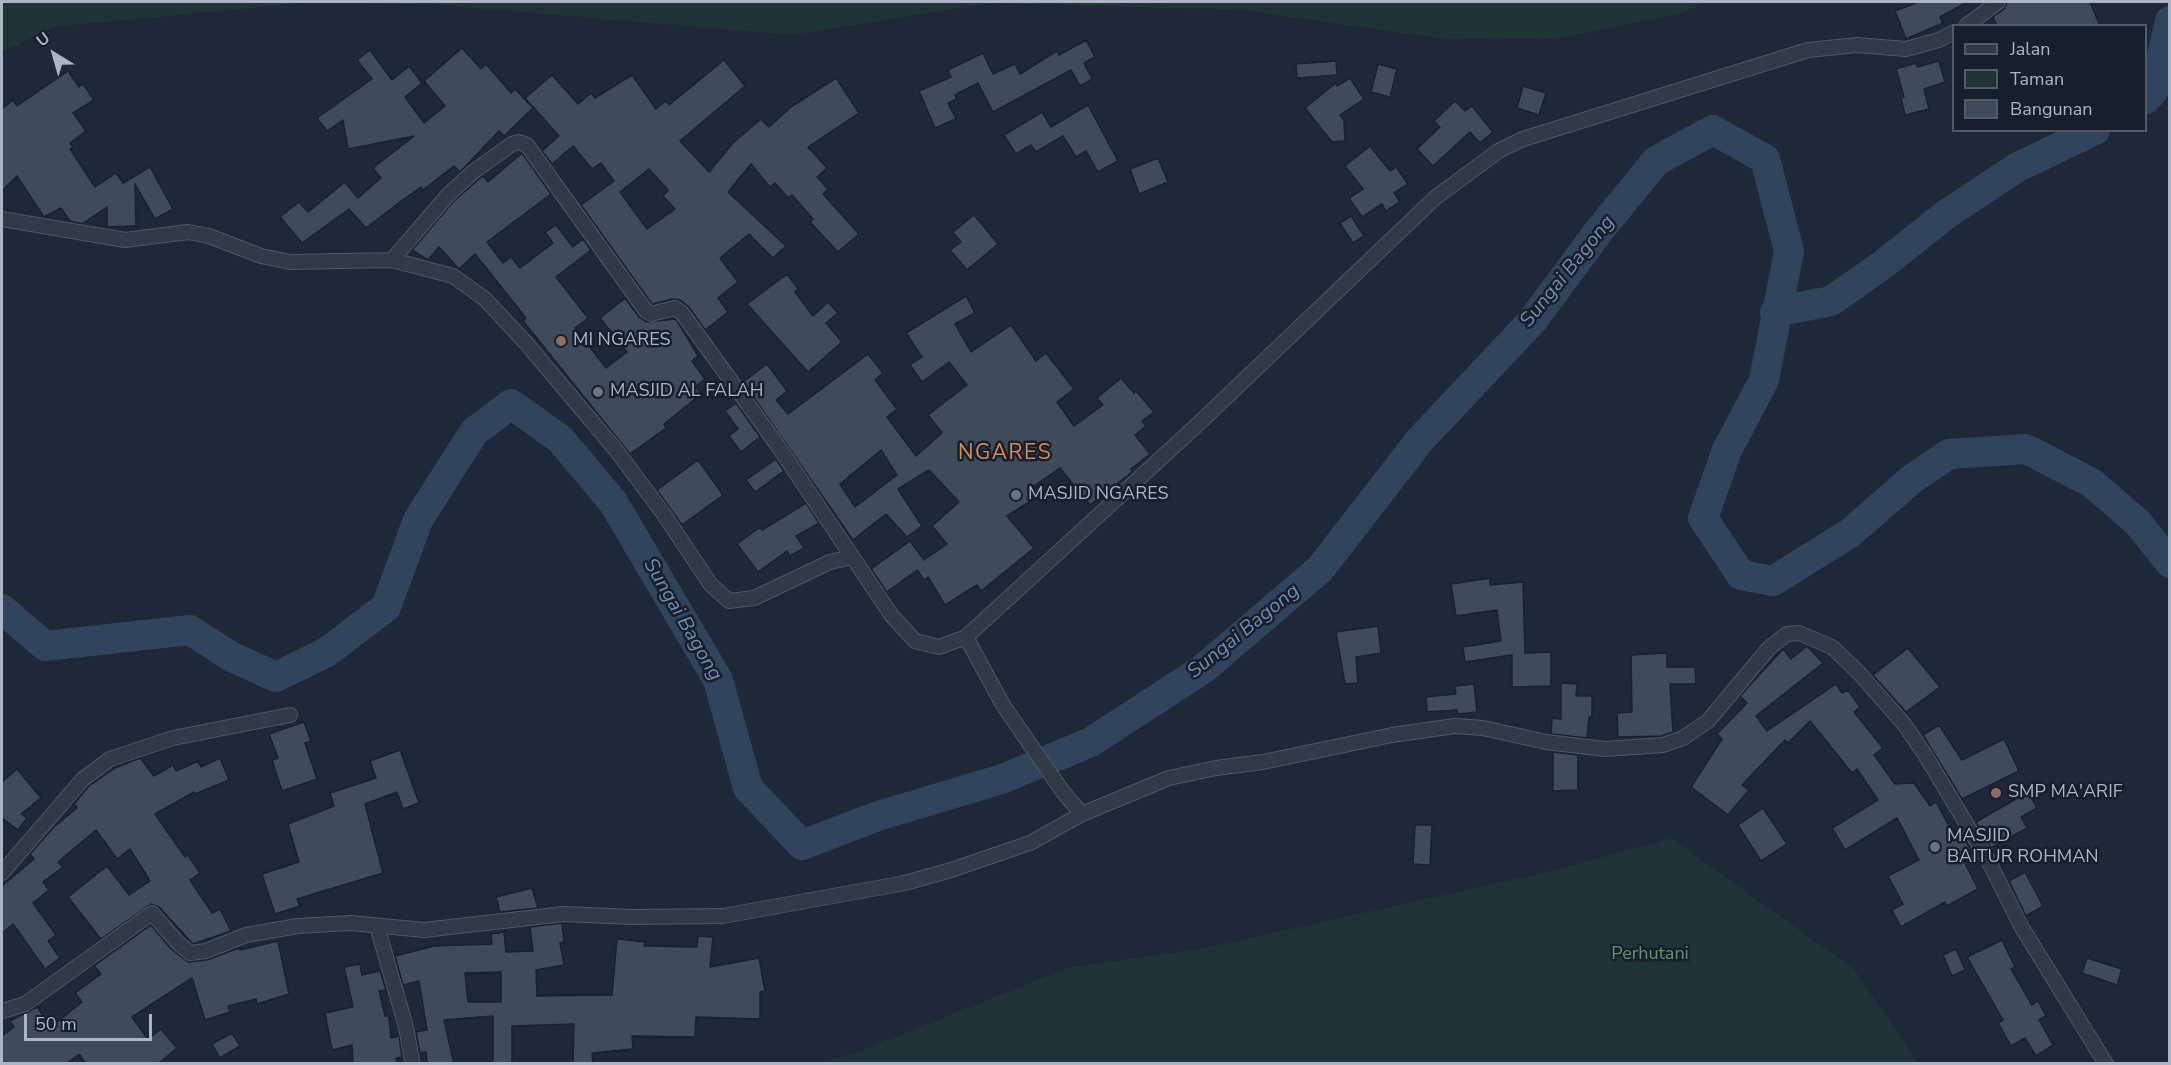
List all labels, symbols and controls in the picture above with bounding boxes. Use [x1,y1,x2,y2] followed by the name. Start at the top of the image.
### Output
[24,24,84,84] north arrow
[1952,24,2147,132] legend
[32,27,55,52] text: U
[2010,37,2050,61] text: Jalan
[2010,67,2064,91] text: Taman
[2010,97,2093,121] text: Bangunan
[1516,211,1620,333] water label: Sungai Bagong
[573,330,671,352] place label: MI NGARES
[554,334,568,348] marker: MI NGARES
[610,381,763,403] place label: MASJID AL FALAH
[591,385,605,399] marker: MASJID AL FALAH
[958,441,1052,467] district label: NGARES
[1028,484,1169,506] place label: MASJID NGARES
[1009,488,1023,502] marker: MASJID NGARES
[637,555,727,685] water label: Sungai Bagong
[1183,580,1305,684] water label: Sungai Bagong
[2008,782,2123,804] place label: SMP MA'ARIF
[1989,786,2003,800] marker: SMP MA'ARIF
[1947,826,2099,868] place label: MASJID BAITUR ROHMAN
[1928,840,1942,854] marker: MASJID BAITUR ROHMAN
[1611,944,1689,966] park label: Perhutani
[27,1002,154,1040] scale bar
[35,1012,77,1036] text: 50 m

